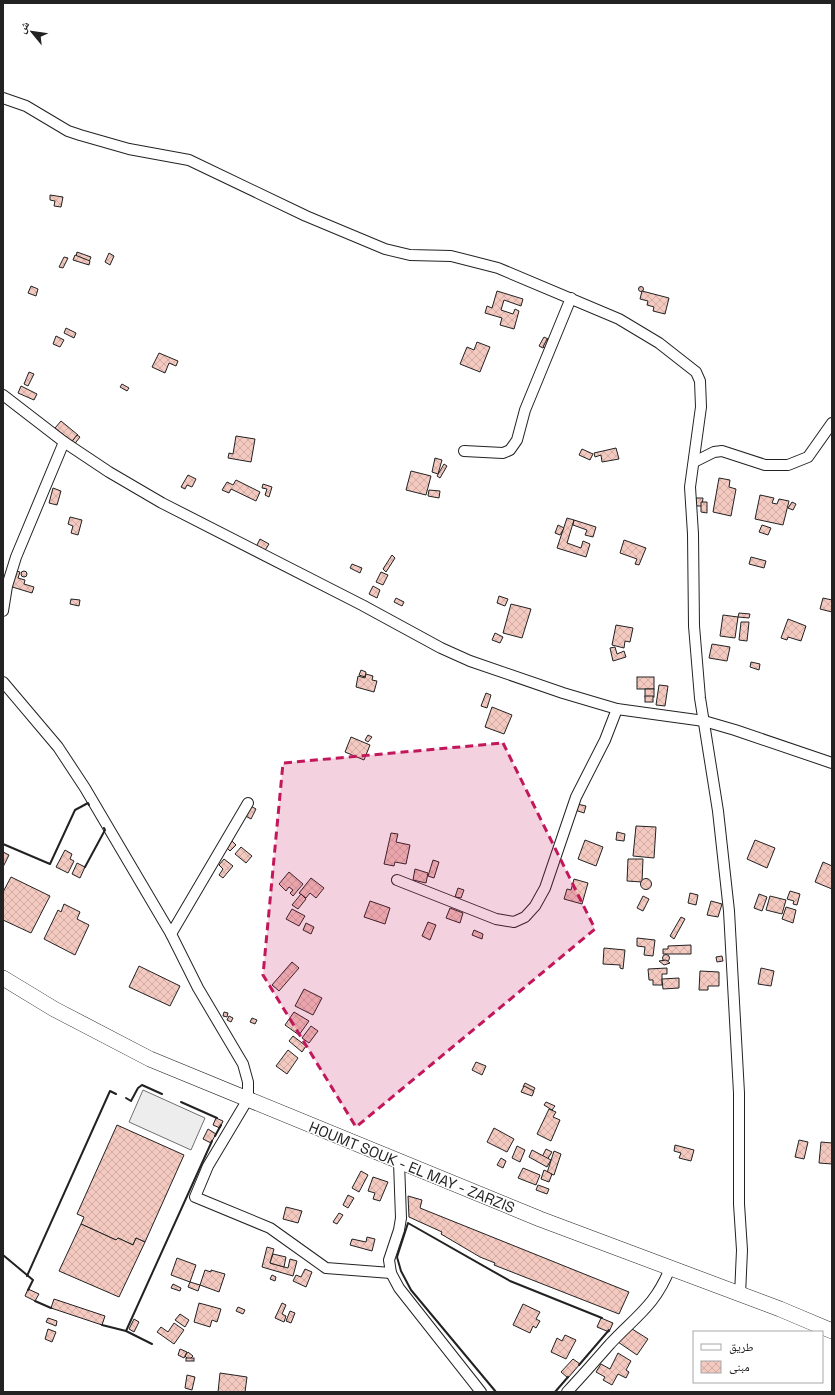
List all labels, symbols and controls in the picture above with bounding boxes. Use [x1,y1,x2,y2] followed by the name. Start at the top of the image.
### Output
[12,12,52,52] north arrow
[14,18,33,36] text: ش
[306,1117,518,1217] street label: HOUMT SOUK - EL MAY - ZARZIS
[693,1331,823,1383] legend
[729,1339,754,1355] text: طريق
[729,1359,750,1375] text: مبنى

